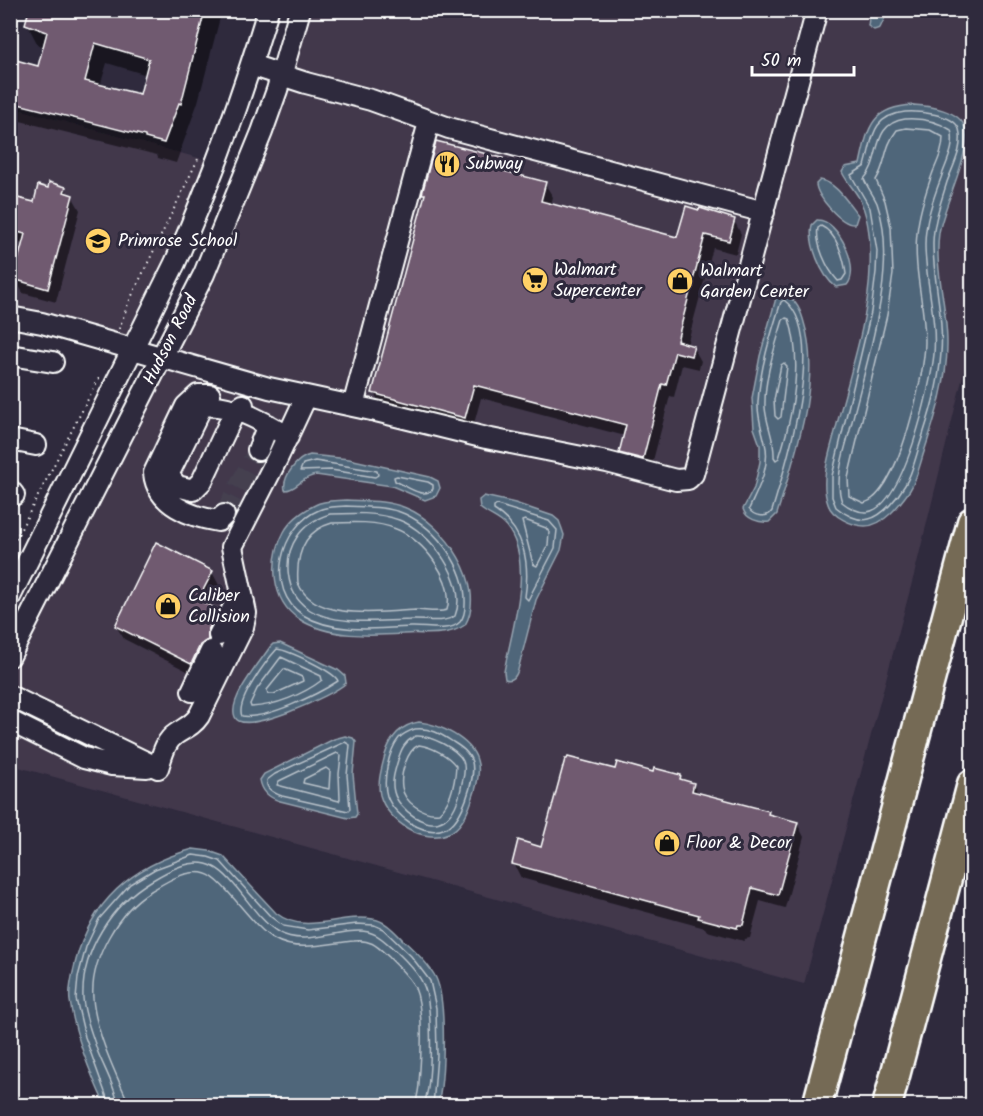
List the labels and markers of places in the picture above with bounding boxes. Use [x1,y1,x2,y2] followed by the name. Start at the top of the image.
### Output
[432,149,462,179] restaurant icon: Subway
[466,150,523,179] place label: Subway
[83,226,113,256] school or university icon: Primrose School
[118,227,238,256] place label: Primrose School
[554,256,643,306] place label: Walmart Supercenter
[700,257,810,307] place label: Walmart Garden Center
[520,265,550,295] supermarket icon: Walmart Supercenter
[665,266,695,296] shop icon: Walmart Garden Center
[188,582,250,632] place label: Caliber Collision
[153,591,183,621] shop icon: Caliber Collision
[652,828,682,858] shop icon: Floor & Decor
[686,829,792,858] place label: Floor & Decor

